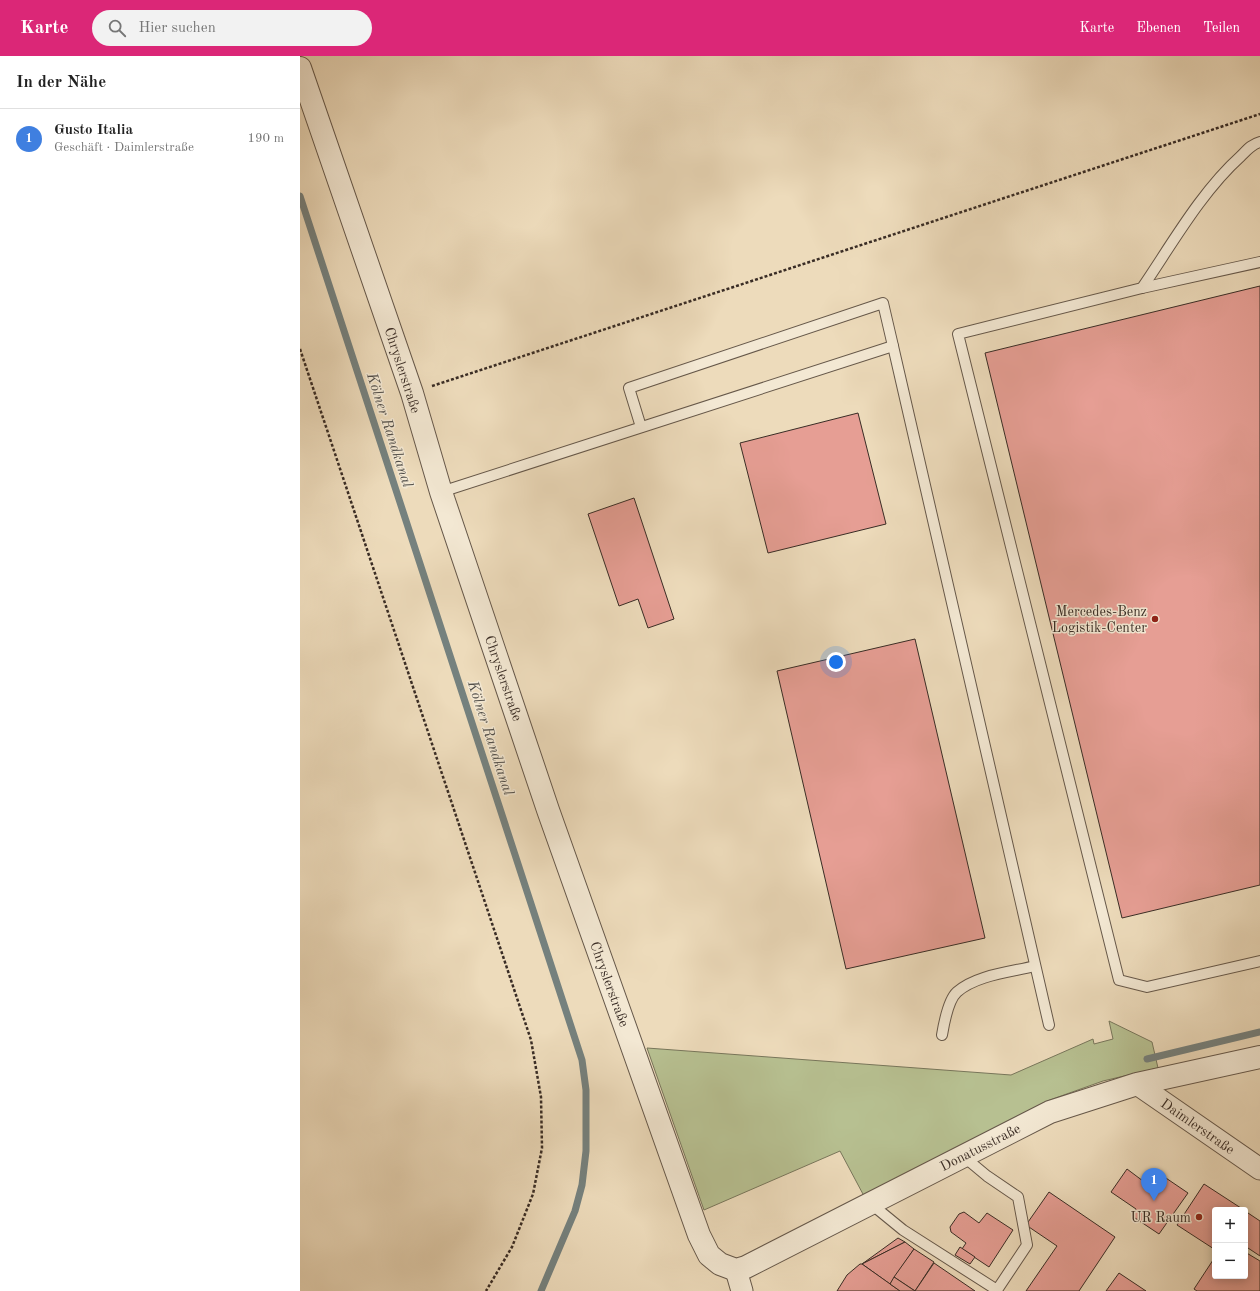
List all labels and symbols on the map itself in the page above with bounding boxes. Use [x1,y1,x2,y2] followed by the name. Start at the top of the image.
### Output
[382,326,423,415] street label: Chryslerstraße
[363,370,414,490] water label: Kölner Randkanal
[1052,605,1147,635] place label: Mercedes-Benz Logistik-Center
[1150,614,1160,624] marker: Mercedes-Benz Logistik-Center
[482,634,524,723] street label: Chryslerstraße
[826,652,846,672] your location
[464,678,515,798] water label: Kölner Randkanal
[587,940,631,1029] street label: Chryslerstraße
[1158,1096,1237,1157] street label: Daimlerstraße
[938,1122,1023,1174] street label: Donatusstraße
[1141,1168,1167,1201] pin: 1
[1131,1211,1191,1225] place label: UR Raum
[1194,1212,1204,1222] marker: UR Raum

